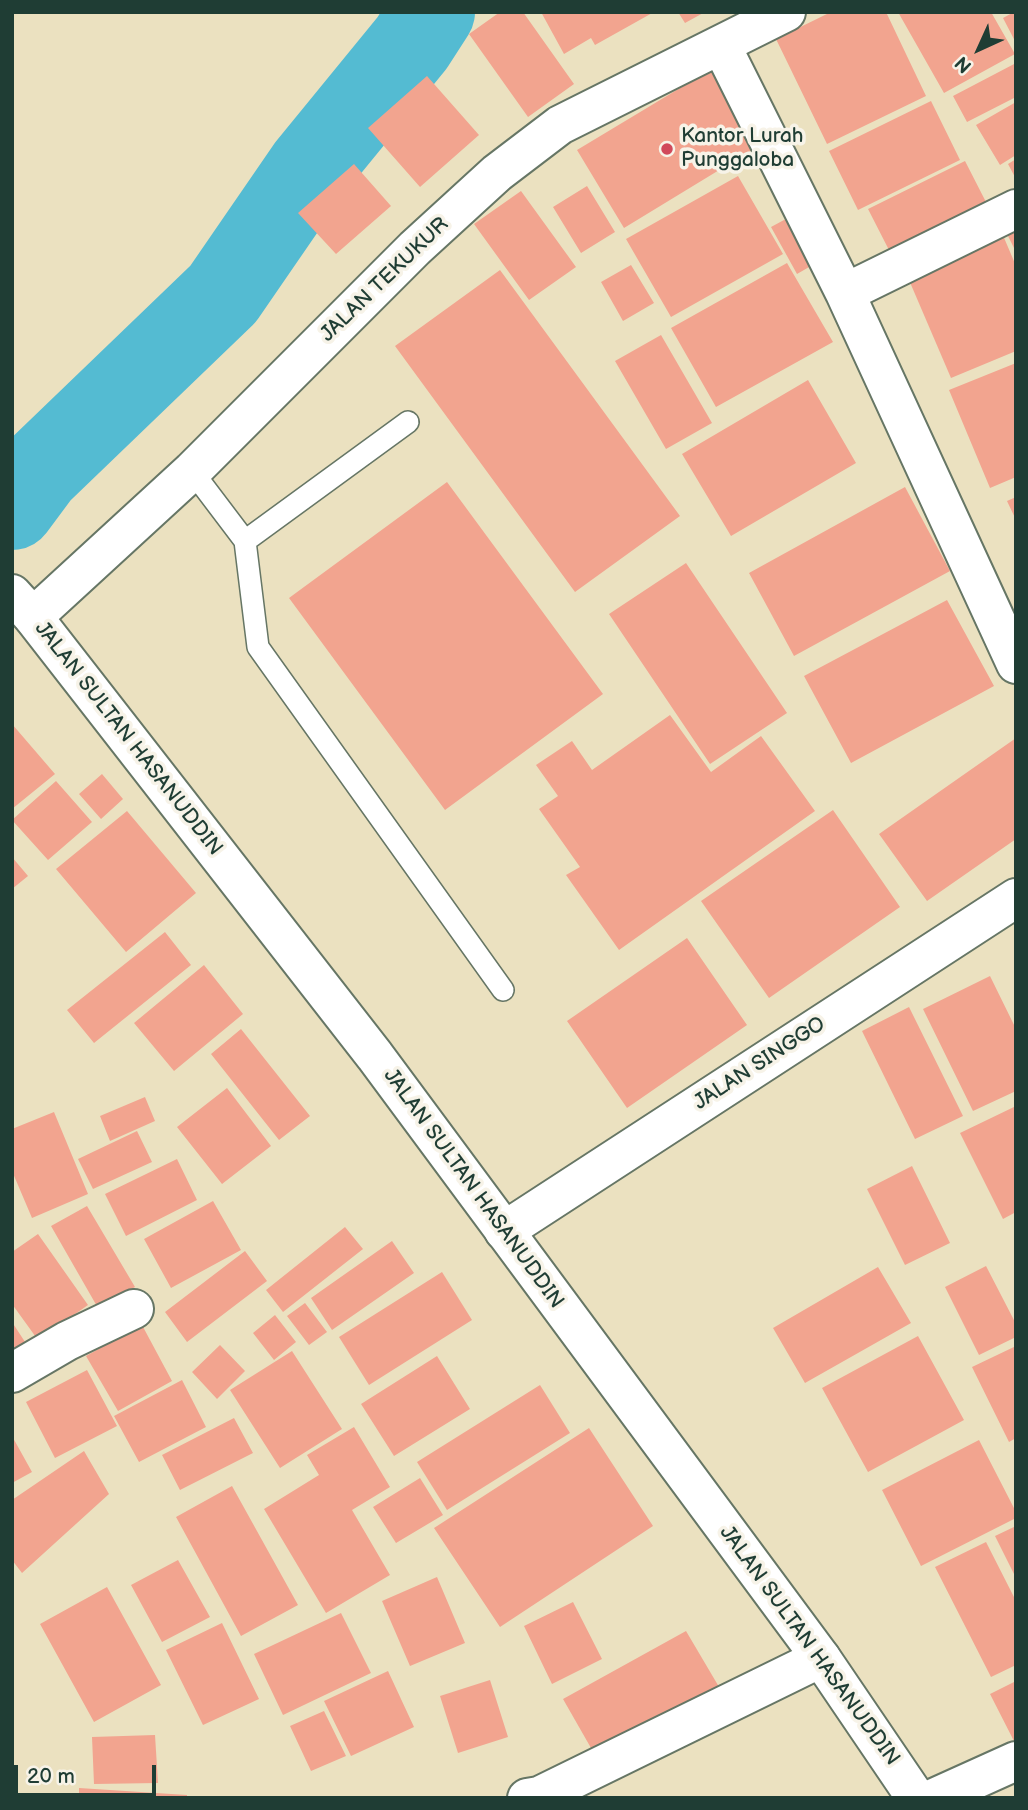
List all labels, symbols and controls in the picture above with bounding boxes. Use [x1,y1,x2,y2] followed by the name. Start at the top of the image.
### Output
[944,14,1014,84] north arrow
[951,51,977,77] text: N
[681,124,803,174] place label: Kantor Lurah Punggaloba
[659,141,675,157] marker: Kantor Lurah Punggaloba
[316,212,454,348] street label: JALAN TEKUKUR
[29,617,227,861] street label: JALAN SULTAN HASANUDDIN
[690,1012,830,1116] street label: JALAN SINGGO
[378,1064,568,1314] street label: JALAN SULTAN HASANUDDIN
[714,1521,904,1771] street label: JALAN SULTAN HASANUDDIN
[18,1750,159,1794] scale bar
[27,1764,75,1789] text: 20 m

